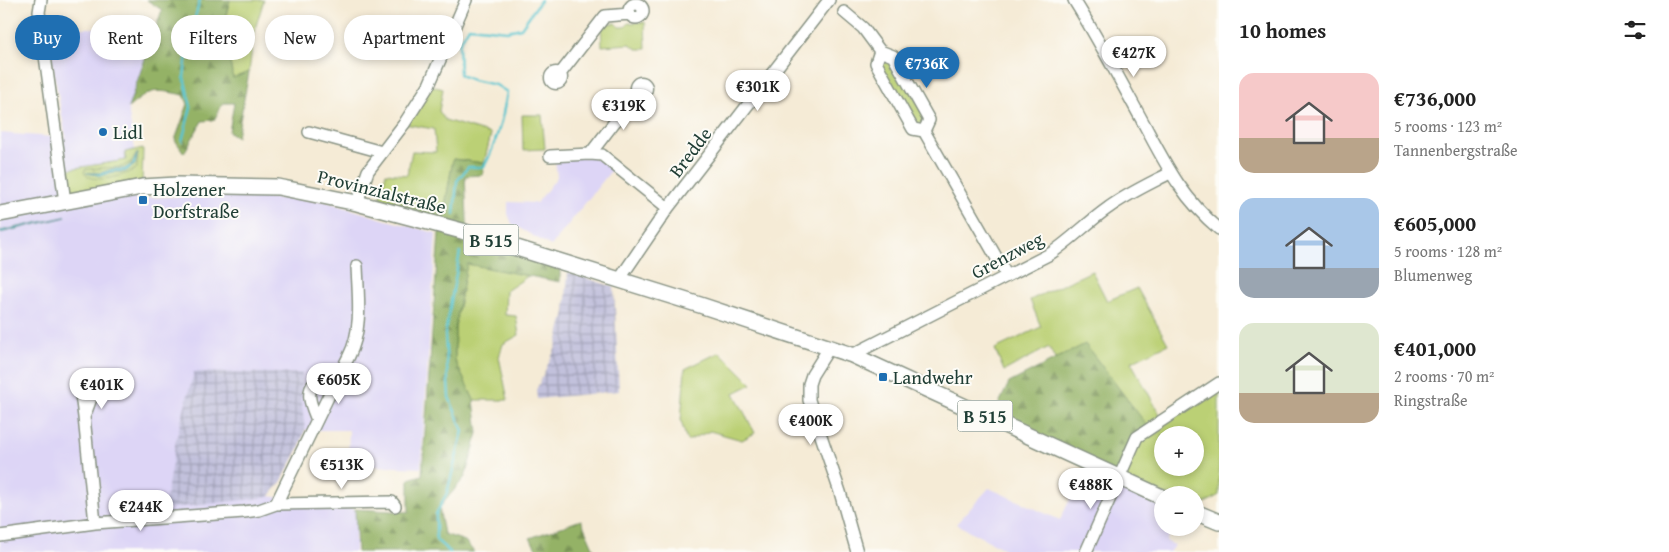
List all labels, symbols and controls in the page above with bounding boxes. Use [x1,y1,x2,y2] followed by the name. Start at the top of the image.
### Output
[15,15,80,60] chip: Buy
[90,15,161,60] chip: Rent
[171,15,255,60] chip: Filters
[265,15,334,60] chip: New
[344,15,463,60] chip: Apartment
[1239,15,1326,46] text: 10 homes
[1621,16,1649,44] icon: filters
[1099,36,1169,78] pin: €427K
[1112,40,1156,64] text: €427K
[892,46,962,89] pin: €736K
[905,51,949,75] text: €736K
[723,70,793,112] pin: €301K
[736,74,780,98] text: €301K
[1394,83,1476,114] text: €736,000
[589,88,659,131] pin: €319K
[602,93,646,117] text: €319K
[1279,93,1339,153] icon: home
[1394,114,1502,138] text: 5 rooms · 123 m²
[113,118,143,146] place label: Lidl
[662,121,718,183] street label: Bredde
[97,126,109,138] marker: Lidl
[1394,138,1518,162] text: Tannenbergstraße
[315,162,449,221] street label: Provinzialstraße
[153,175,239,225] place label: Holzener Dorfstraße
[137,194,149,206] marker: Holzener Dorfstraße
[1394,208,1476,239] text: €605,000
[1279,218,1339,278] icon: home
[464,224,518,256] road number: B 515
[966,224,1049,286] street label: Grenzweg
[1394,239,1502,263] text: 5 rooms · 128 m²
[1394,263,1472,287] text: Blumenweg
[1394,333,1476,364] text: €401,000
[1279,343,1339,403] icon: home
[304,362,374,405] pin: €605K
[893,363,973,391] place label: Landwehr
[1394,364,1494,388] text: 2 rooms · 70 m²
[317,367,361,391] text: €605K
[67,368,137,410] pin: €401K
[877,371,889,383] marker: Landwehr
[80,372,124,396] text: €401K
[1394,388,1468,412] text: Ringstraße
[958,401,1012,432] road number: B 515
[776,404,846,446] pin: €400K
[789,408,833,432] text: €400K
[1154,426,1204,536] map controls
[1154,426,1204,476] button: +
[307,448,377,490] pin: €513K
[320,452,364,476] text: €513K
[1056,468,1126,510] pin: €488K
[1069,472,1113,496] text: €488K
[1154,486,1204,536] button: −
[106,490,176,532] pin: €244K
[119,494,163,518] text: €244K

